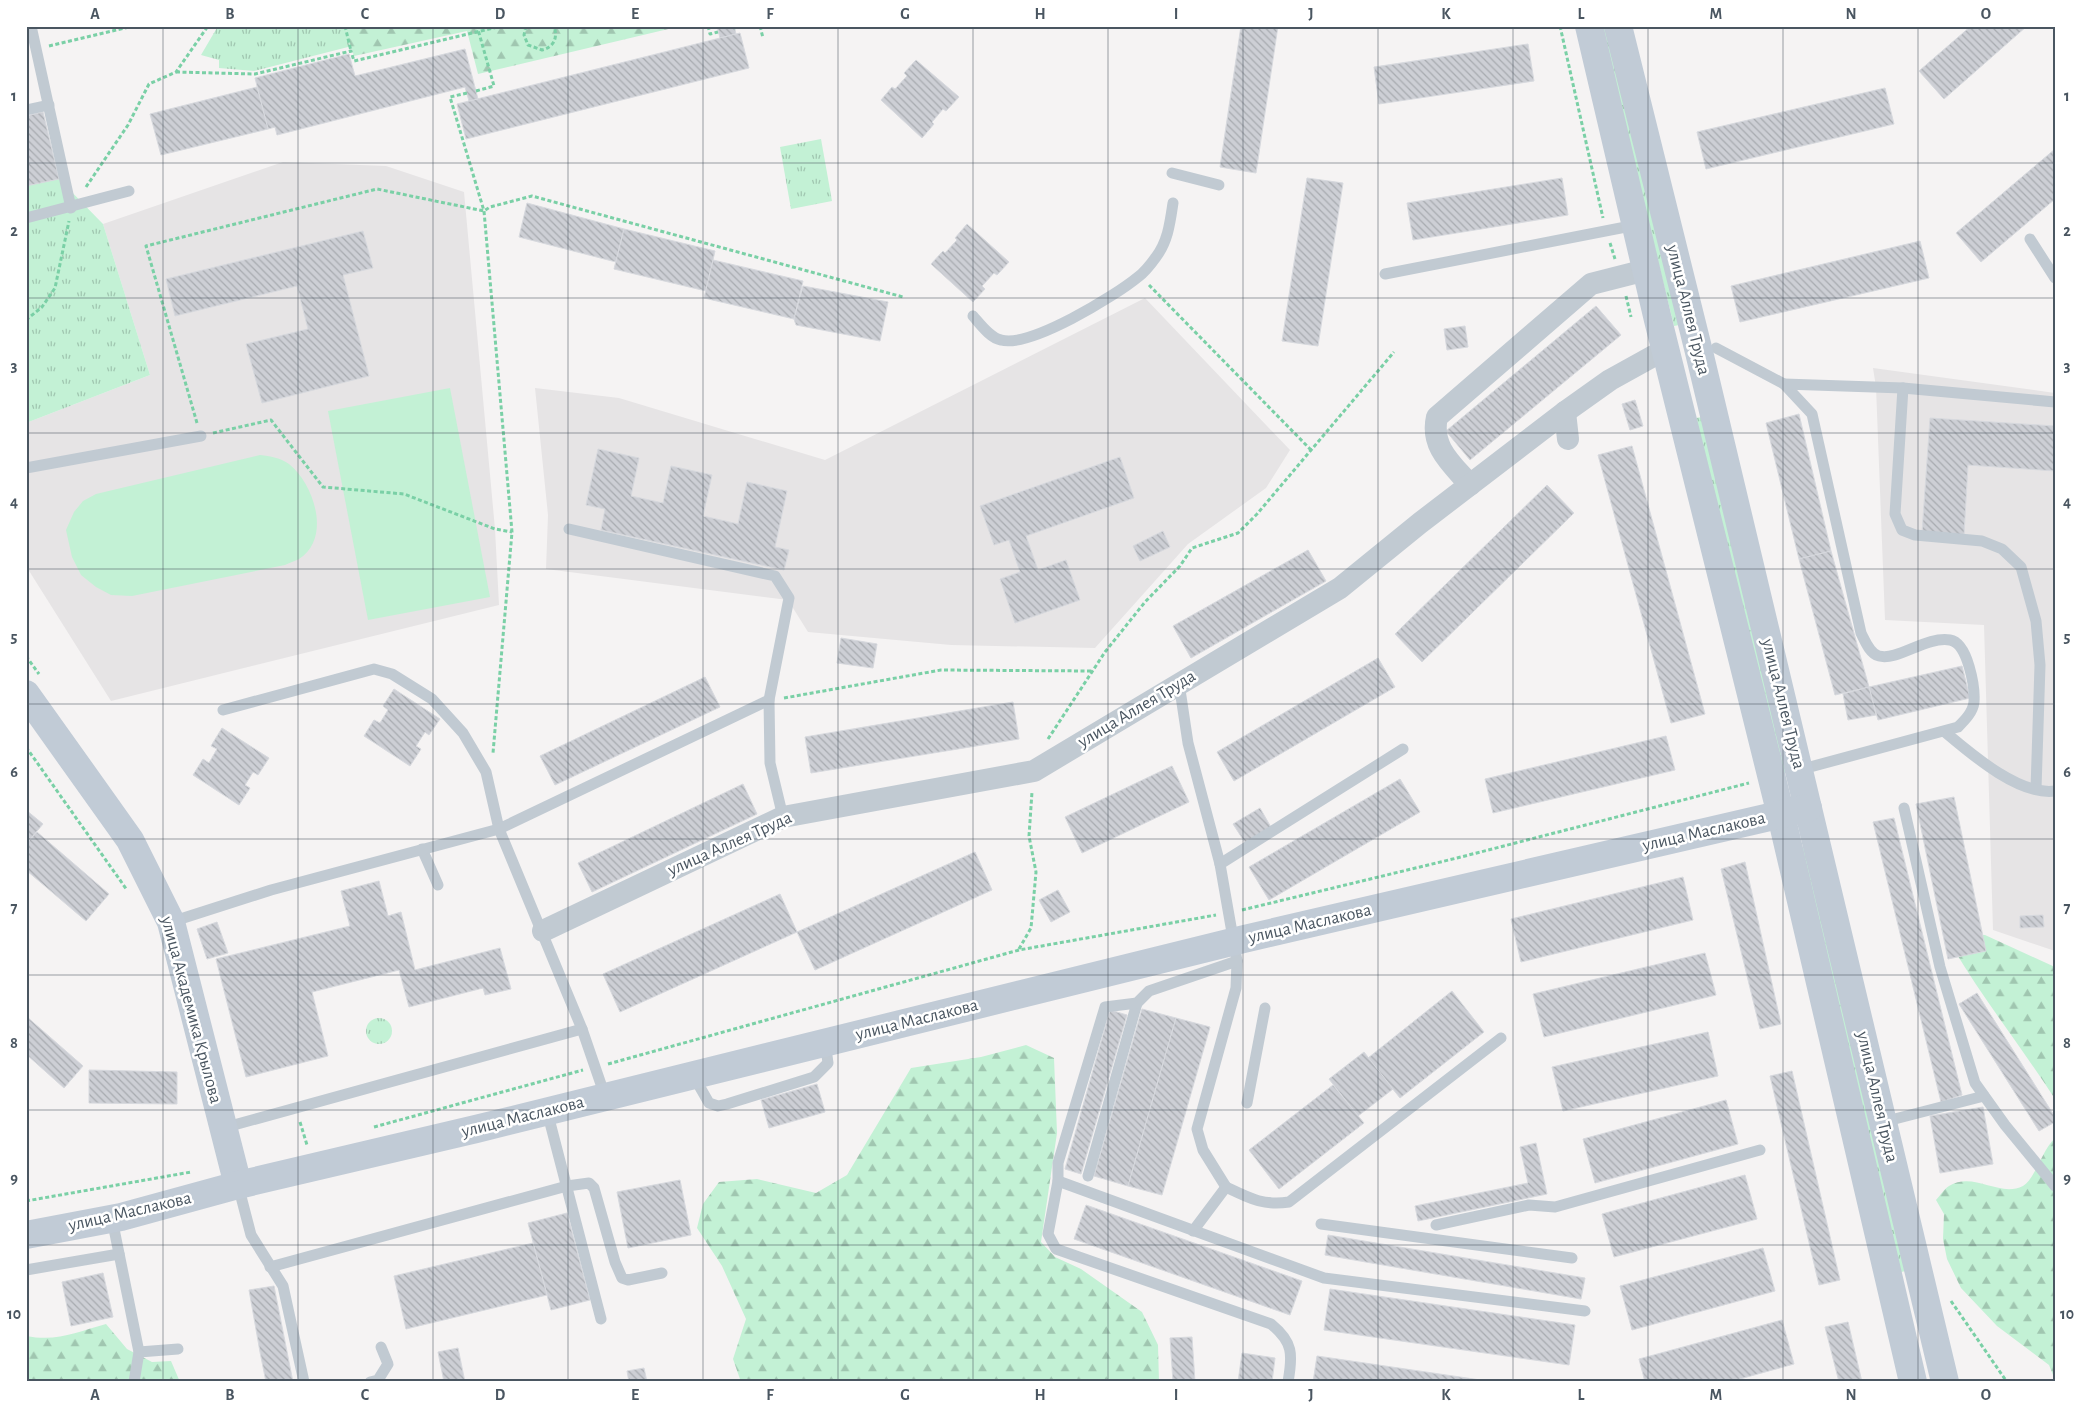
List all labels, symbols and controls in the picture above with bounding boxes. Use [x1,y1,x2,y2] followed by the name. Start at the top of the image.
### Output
[90,6,100,22] text: A
[225,6,235,22] text: B
[361,6,370,22] text: C
[495,6,506,22] text: D
[631,6,639,22] text: E
[766,6,774,22] text: F
[900,6,910,22] text: G
[1034,6,1046,22] text: H
[1174,6,1178,22] text: I
[1308,6,1314,22] text: J
[1441,6,1451,22] text: K
[1578,6,1585,22] text: L
[1710,6,1722,22] text: M
[1845,6,1857,22] text: N
[1981,6,1991,22] text: O
[11,88,17,104] text: 1
[2064,88,2070,104] text: 1
[10,223,18,239] text: 2
[2063,223,2071,239] text: 2
[1663,242,1713,377] street label: улица Аллея Труда
[11,358,18,374] text: 3
[2064,358,2071,374] text: 3
[10,494,18,510] text: 4
[2063,494,2071,510] text: 4
[11,629,18,645] text: 5
[2064,629,2071,645] text: 5
[1758,636,1808,771] street label: улица Аллея Труда
[1074,667,1199,752] street label: улица Аллея Труда
[10,764,18,780] text: 6
[2063,764,2071,780] text: 6
[664,809,795,880] street label: улица Аллея Труда
[1640,809,1767,855] street label: улица Маслакова
[11,900,18,916] text: 7
[2064,900,2071,916] text: 7
[1246,901,1373,947] street label: улица Маслакова
[157,914,225,1105] street label: улица Академика Крылова
[853,996,980,1044] street label: улица Маслакова
[1853,1029,1901,1164] street label: улица Аллея Труда
[10,1035,18,1051] text: 8
[2063,1035,2071,1051] text: 8
[459,1093,586,1141] street label: улица Маслакова
[10,1170,18,1186] text: 9
[2063,1170,2071,1186] text: 9
[66,1189,193,1235] street label: улица Маслакова
[7,1306,21,1322] text: 10
[2060,1306,2074,1322] text: 10
[90,1387,100,1403] text: A
[225,1387,235,1403] text: B
[361,1387,370,1403] text: C
[495,1387,506,1403] text: D
[631,1387,639,1403] text: E
[766,1387,774,1403] text: F
[900,1387,910,1403] text: G
[1034,1387,1046,1403] text: H
[1174,1387,1178,1403] text: I
[1308,1387,1314,1403] text: J
[1441,1387,1451,1403] text: K
[1578,1387,1585,1403] text: L
[1710,1387,1722,1403] text: M
[1845,1387,1857,1403] text: N
[1981,1387,1991,1403] text: O

